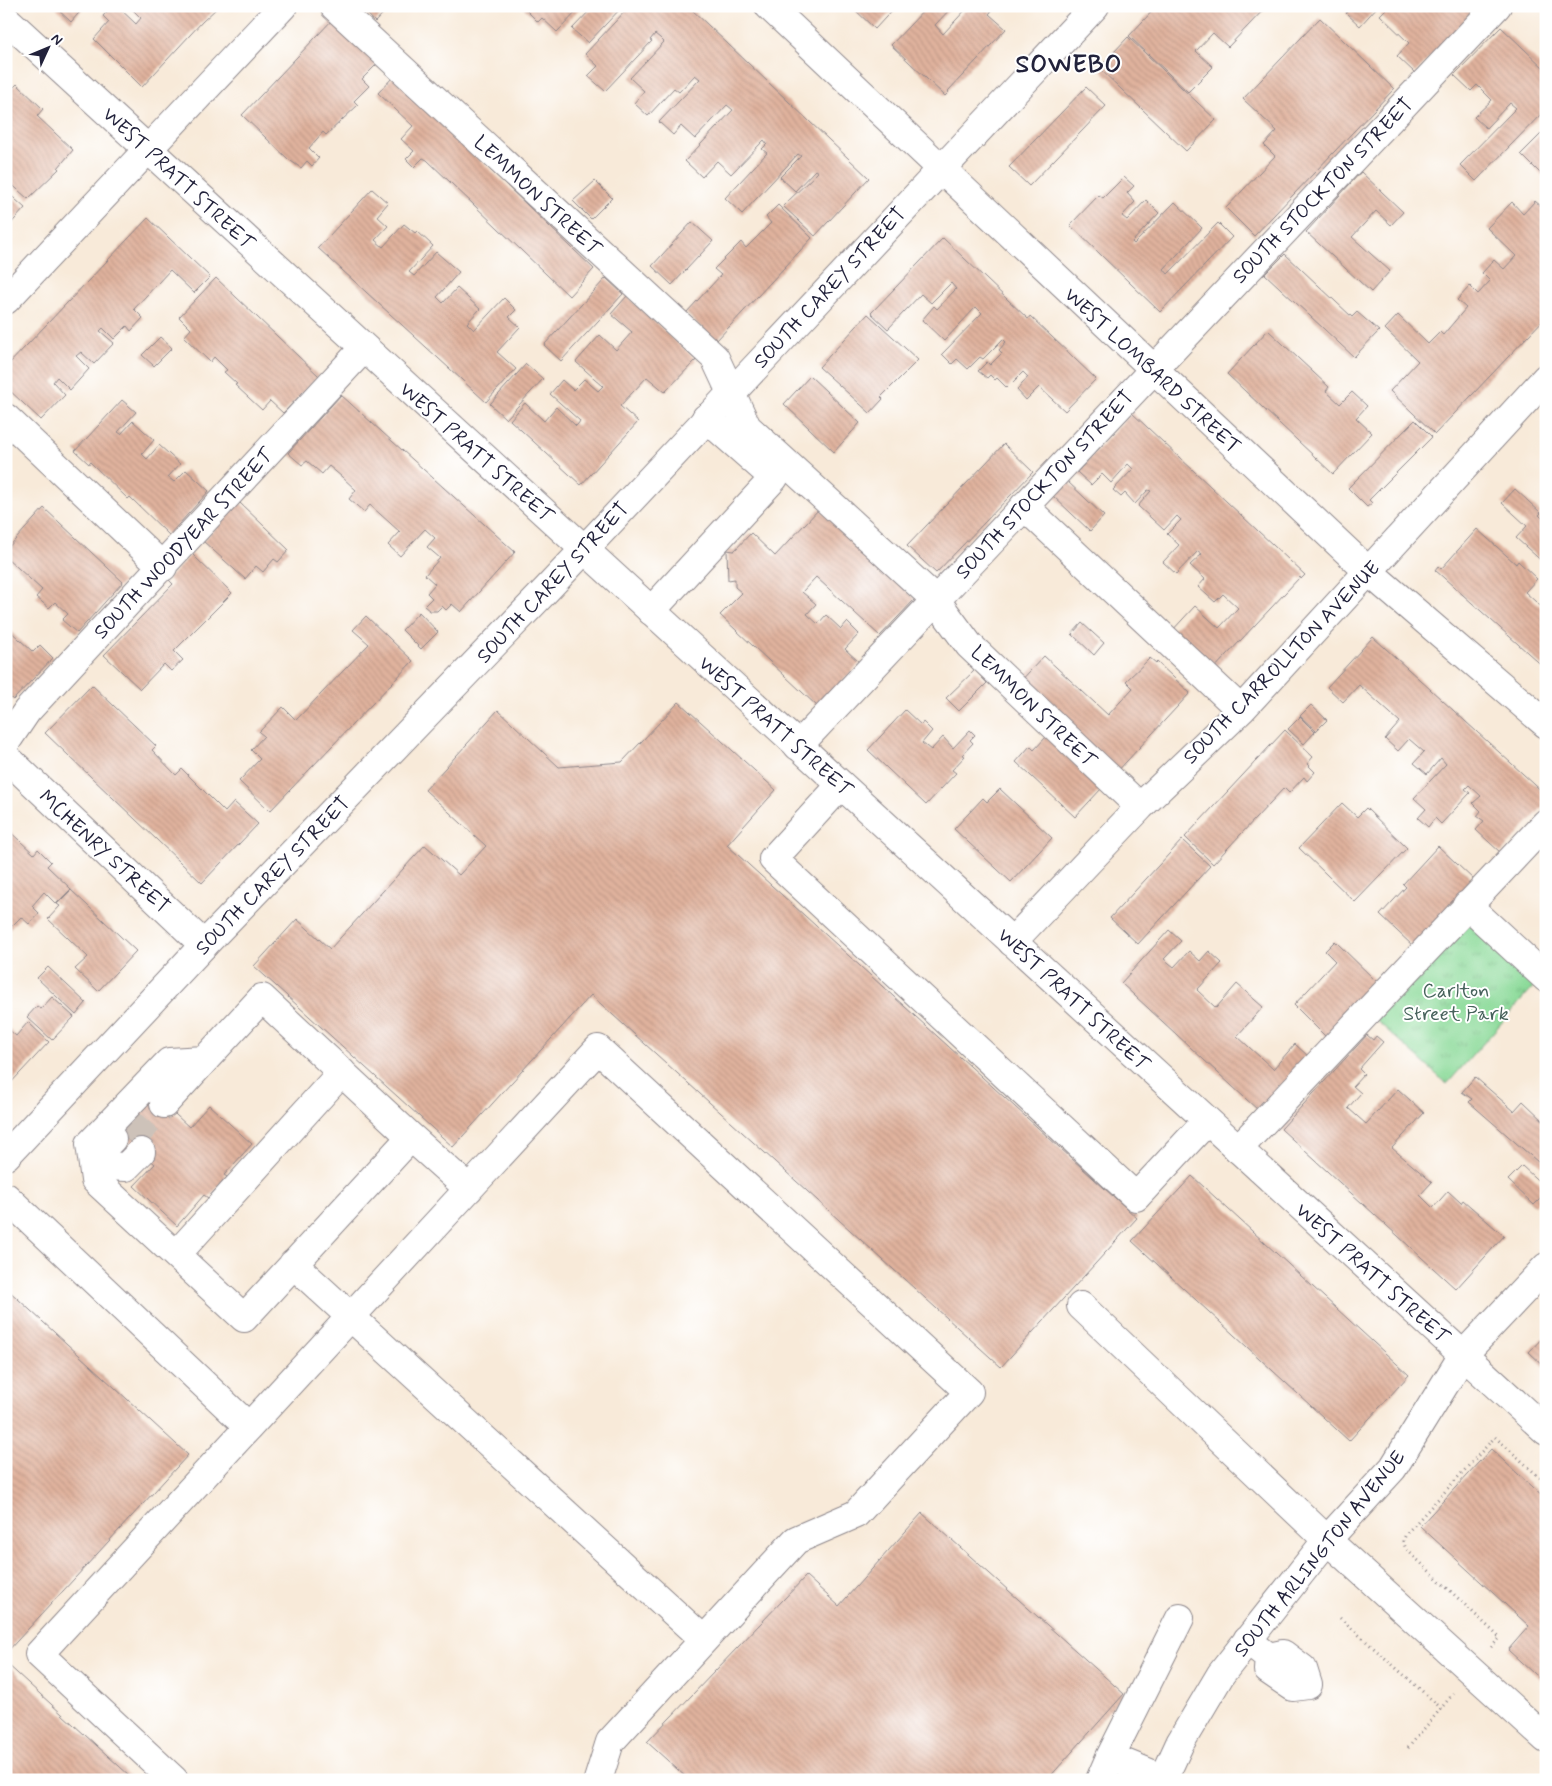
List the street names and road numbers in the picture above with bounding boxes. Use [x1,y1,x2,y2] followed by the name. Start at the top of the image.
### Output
[1227,92,1419,290] street label: SOUTH STOCKTON STREET
[96,101,261,258] street label: WEST PRATT STREET
[467,130,608,263] street label: LEMMON STREET
[748,201,912,375] street label: SOUTH CAREY STREET
[1058,282,1246,460] street label: WEST LOMBARD STREET
[393,377,560,531] street label: WEST PRATT STREET
[950,385,1140,585] street label: SOUTH STOCKTON STREET
[88,442,281,645] street label: SOUTH WOODYEAR STREET
[471,496,635,670] street label: SOUTH CAREY STREET
[1178,555,1387,771] street label: SOUTH CARROLLTON AVENUE
[964,640,1103,775] street label: LEMMON STREET
[692,651,859,805] street label: WEST PRATT STREET
[32,784,176,920] street label: MCHENRY STREET
[190,790,356,962] street label: SOUTH CAREY STREET
[991,922,1156,1079] street label: WEST PRATT STREET
[1289,1198,1456,1352] street label: WEST PRATT STREET
[1228,1445,1412,1663] street label: SOUTH ARLINGTON AVENUE

